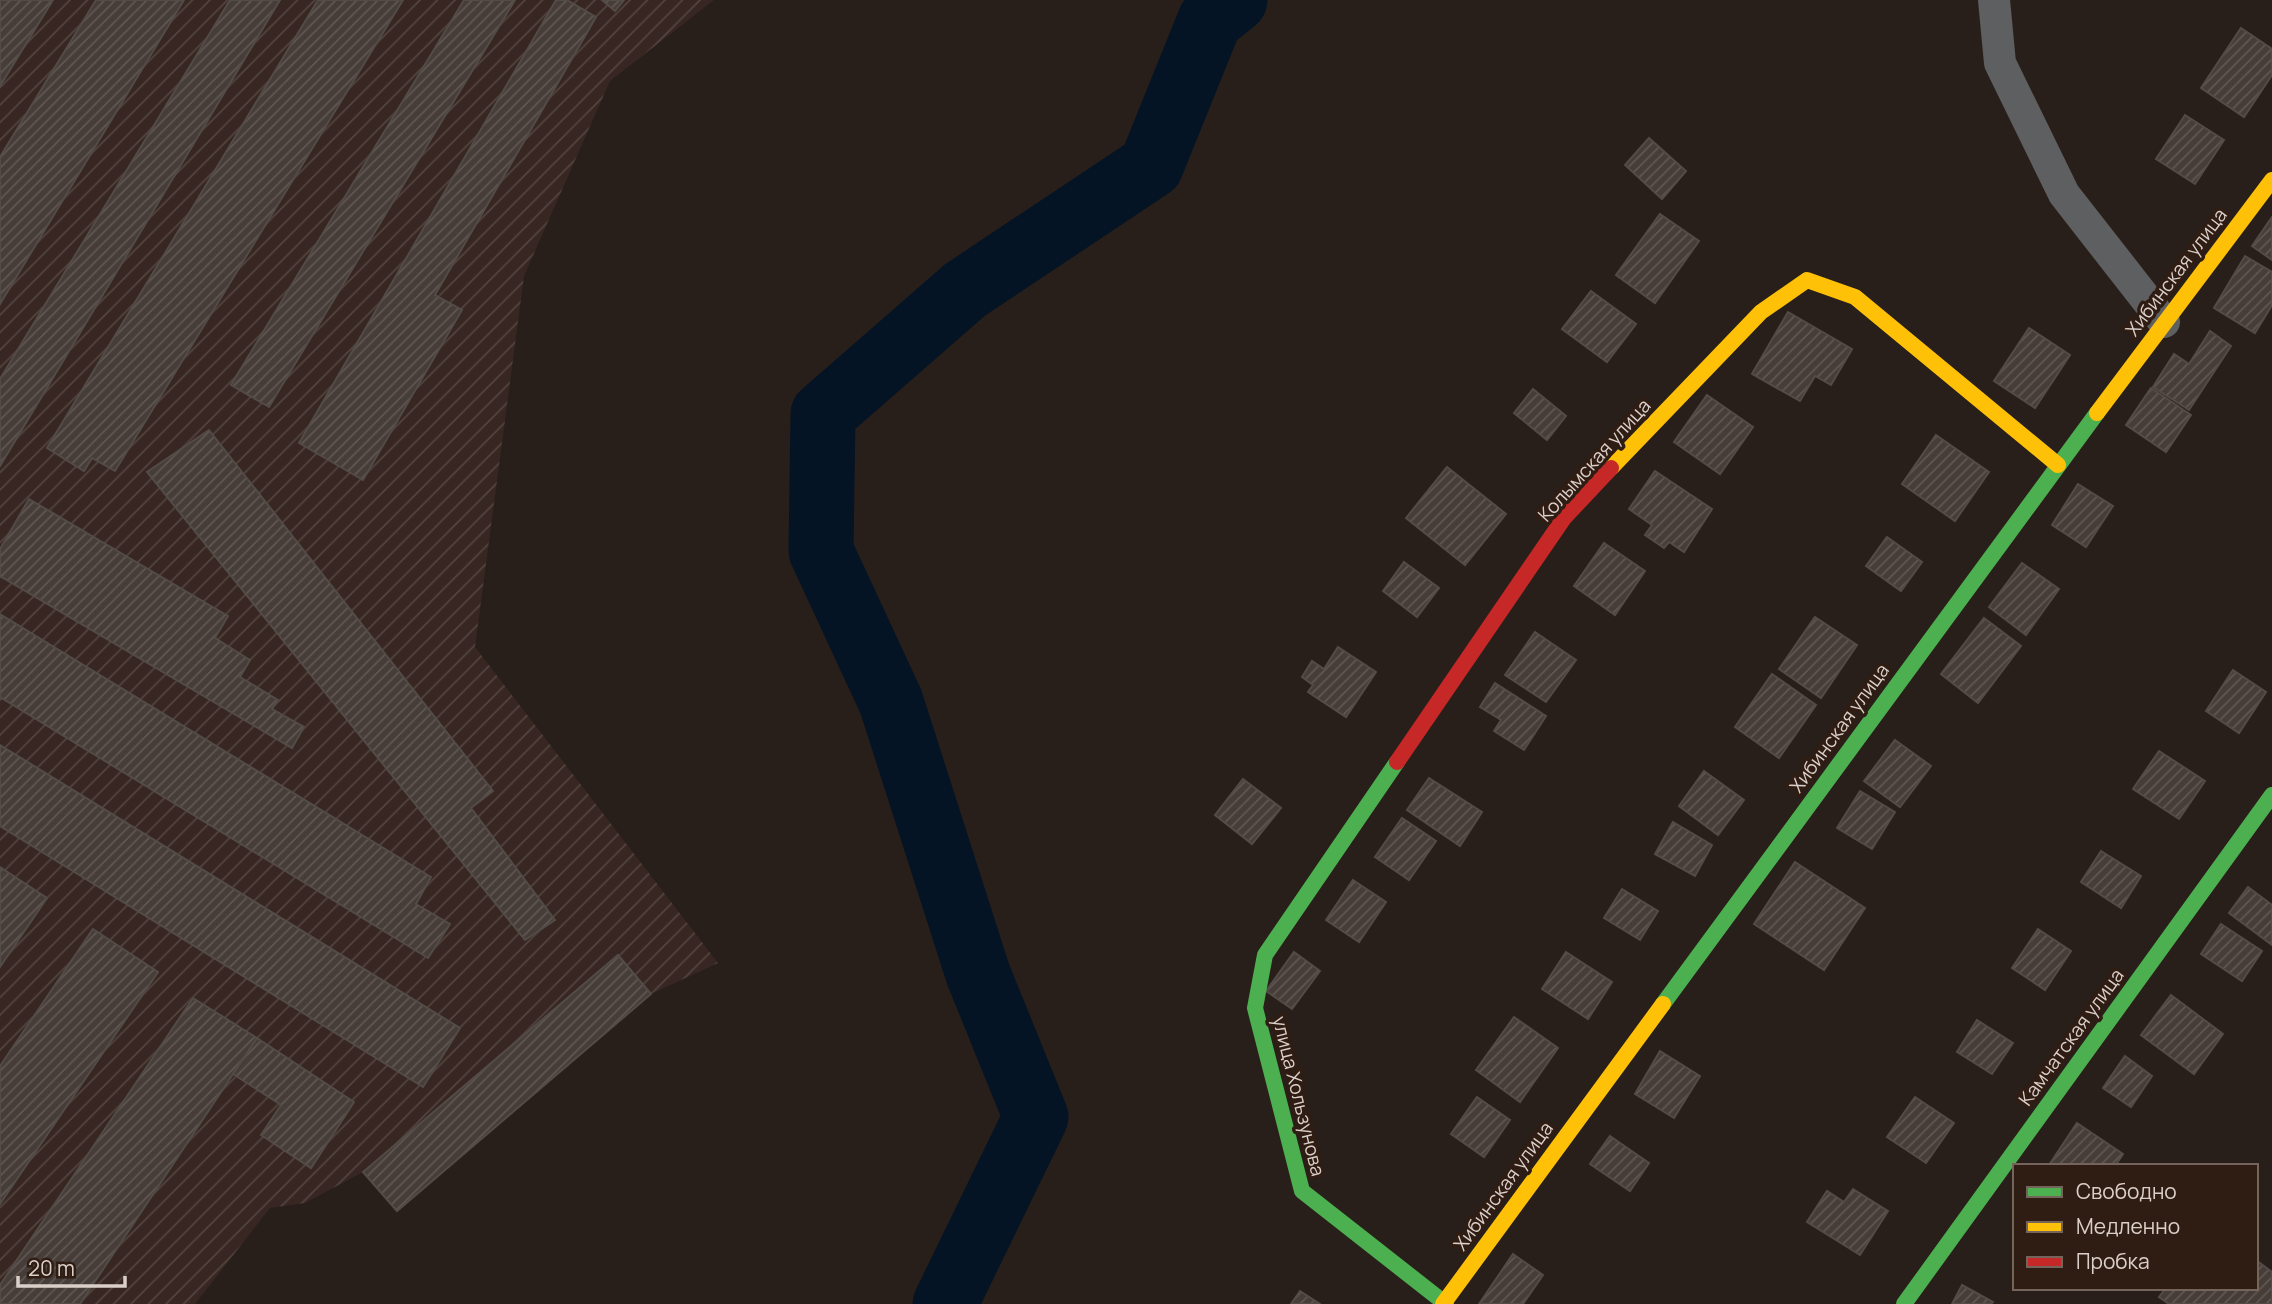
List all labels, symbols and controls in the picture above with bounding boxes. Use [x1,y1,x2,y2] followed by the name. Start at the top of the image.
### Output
[2119,203,2233,341] street label: Хибинская улица
[1532,393,1656,527] street label: Колымская улица
[1783,658,1895,798] street label: Хибинская улица
[2012,963,2130,1111] street label: Камчатская улица
[1267,1013,1331,1179] street label: улица Хользунова
[1447,1116,1559,1256] street label: Хибинская улица
[2013,1164,2258,1290] legend
[2076,1177,2177,1205] text: Свободно
[2076,1212,2180,1240] text: Медленно
[18,1244,124,1288] scale bar
[2076,1247,2150,1275] text: Пробка
[28,1254,75,1282] text: 20 m

